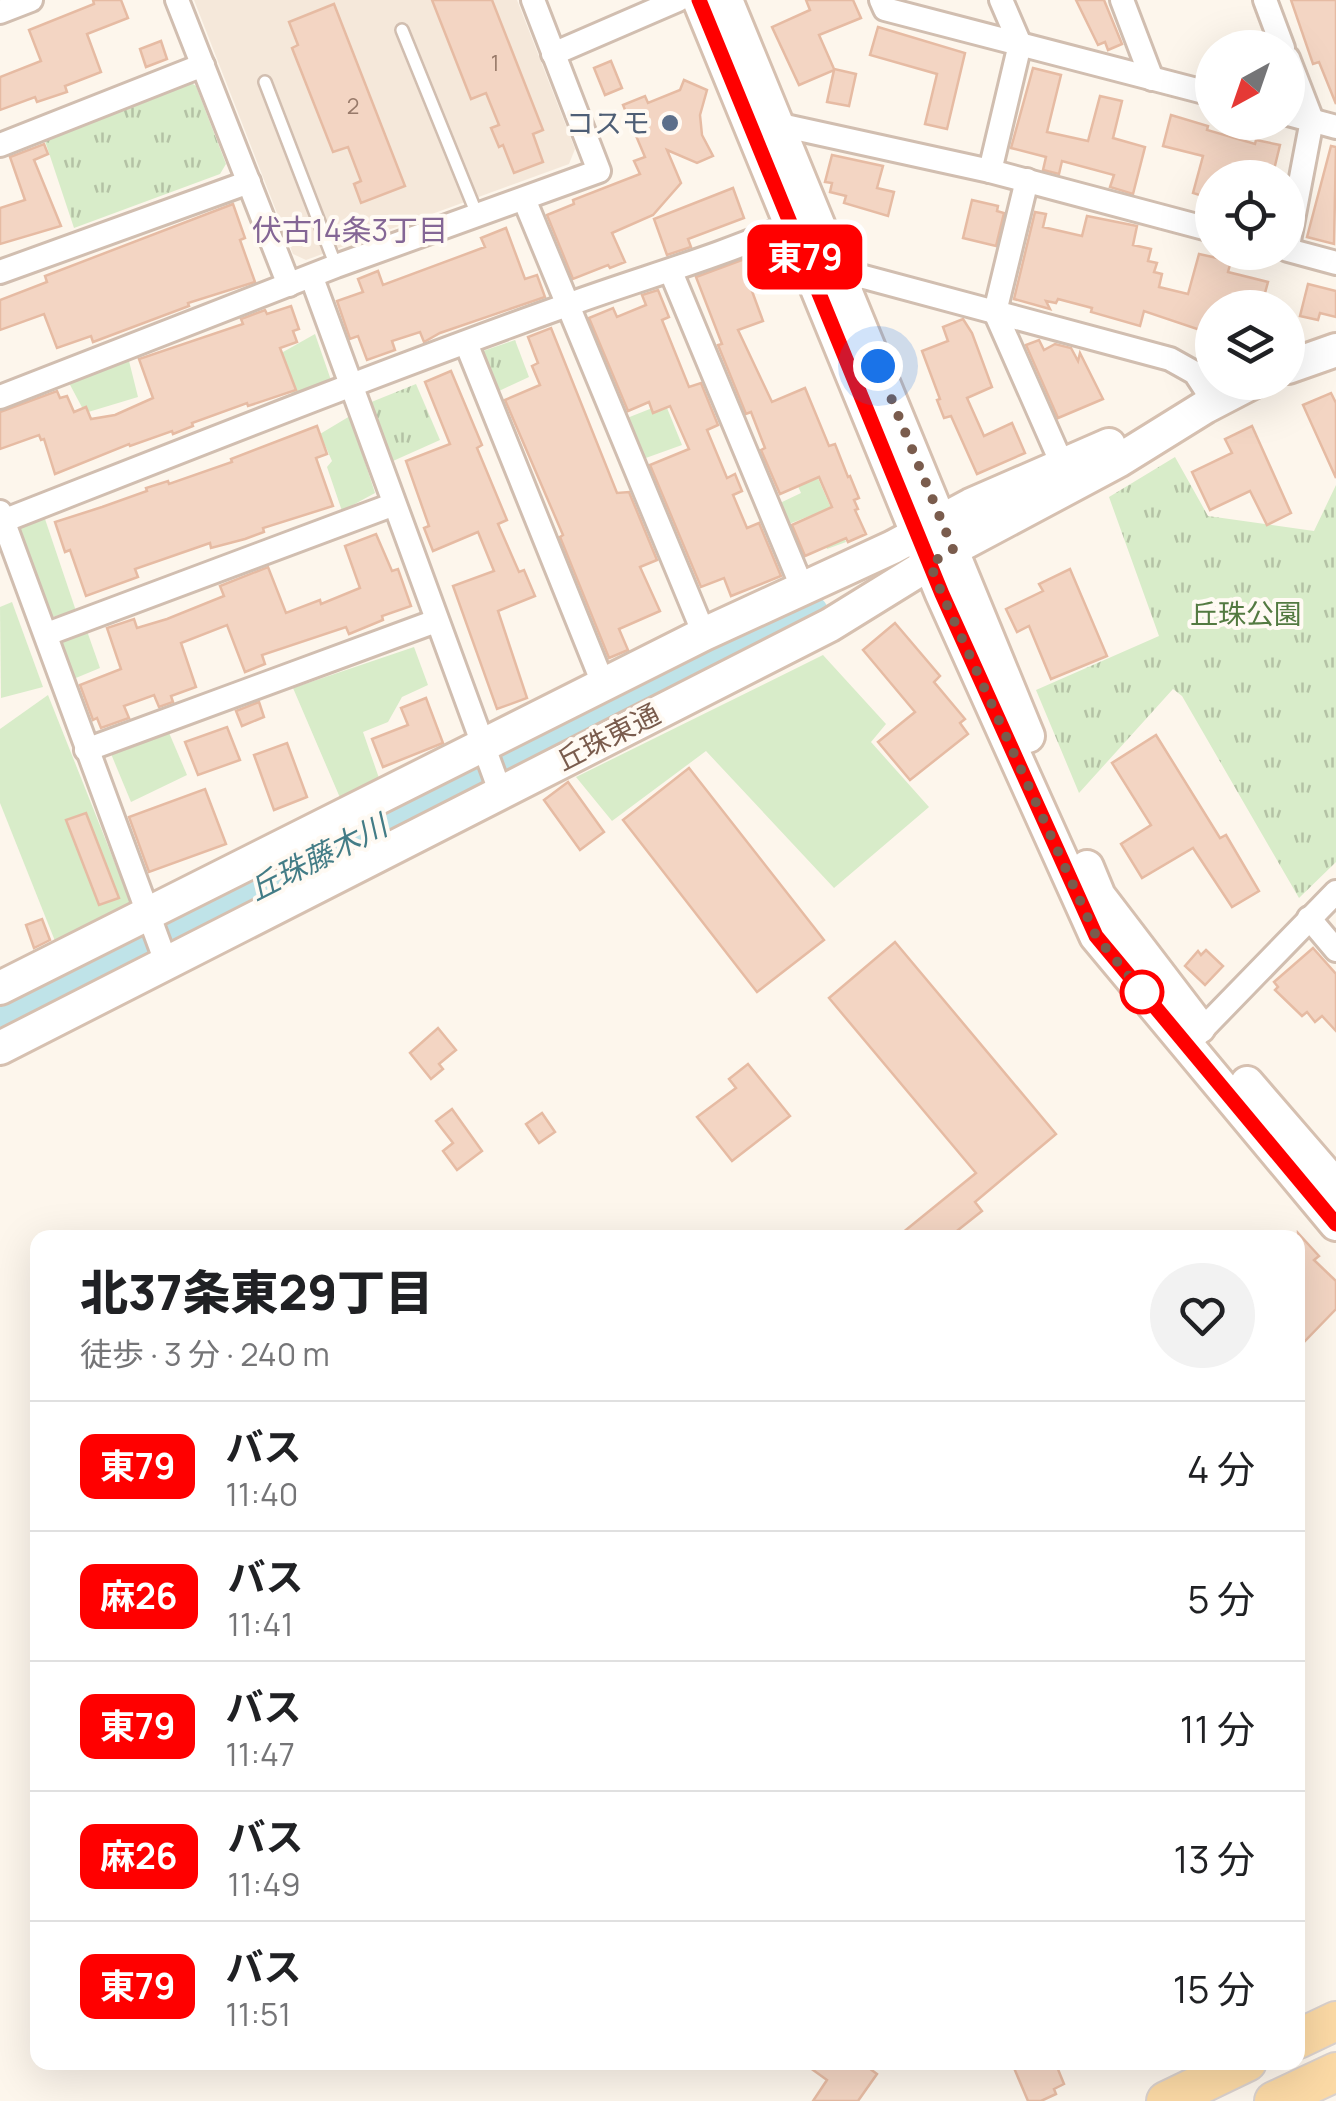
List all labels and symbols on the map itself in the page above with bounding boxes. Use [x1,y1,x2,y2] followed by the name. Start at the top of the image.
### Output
[1195,30,1305,140] north arrow
[491,48,499,78] house number: 1
[347,91,359,121] house number: 2
[566,103,650,141] place label: コスモ
[659,112,681,134] marker: コスモ
[252,209,448,250] district label: 伏古14条3丁目
[748,224,862,290] line badge: 東79
[853,341,903,391] your location
[1190,594,1302,632] park label: 丘珠公園
[549,694,666,778] street label: 丘珠東通
[241,803,396,909] water label: 丘珠藤木川
[1121,971,1163,1013] unlabelled marker

